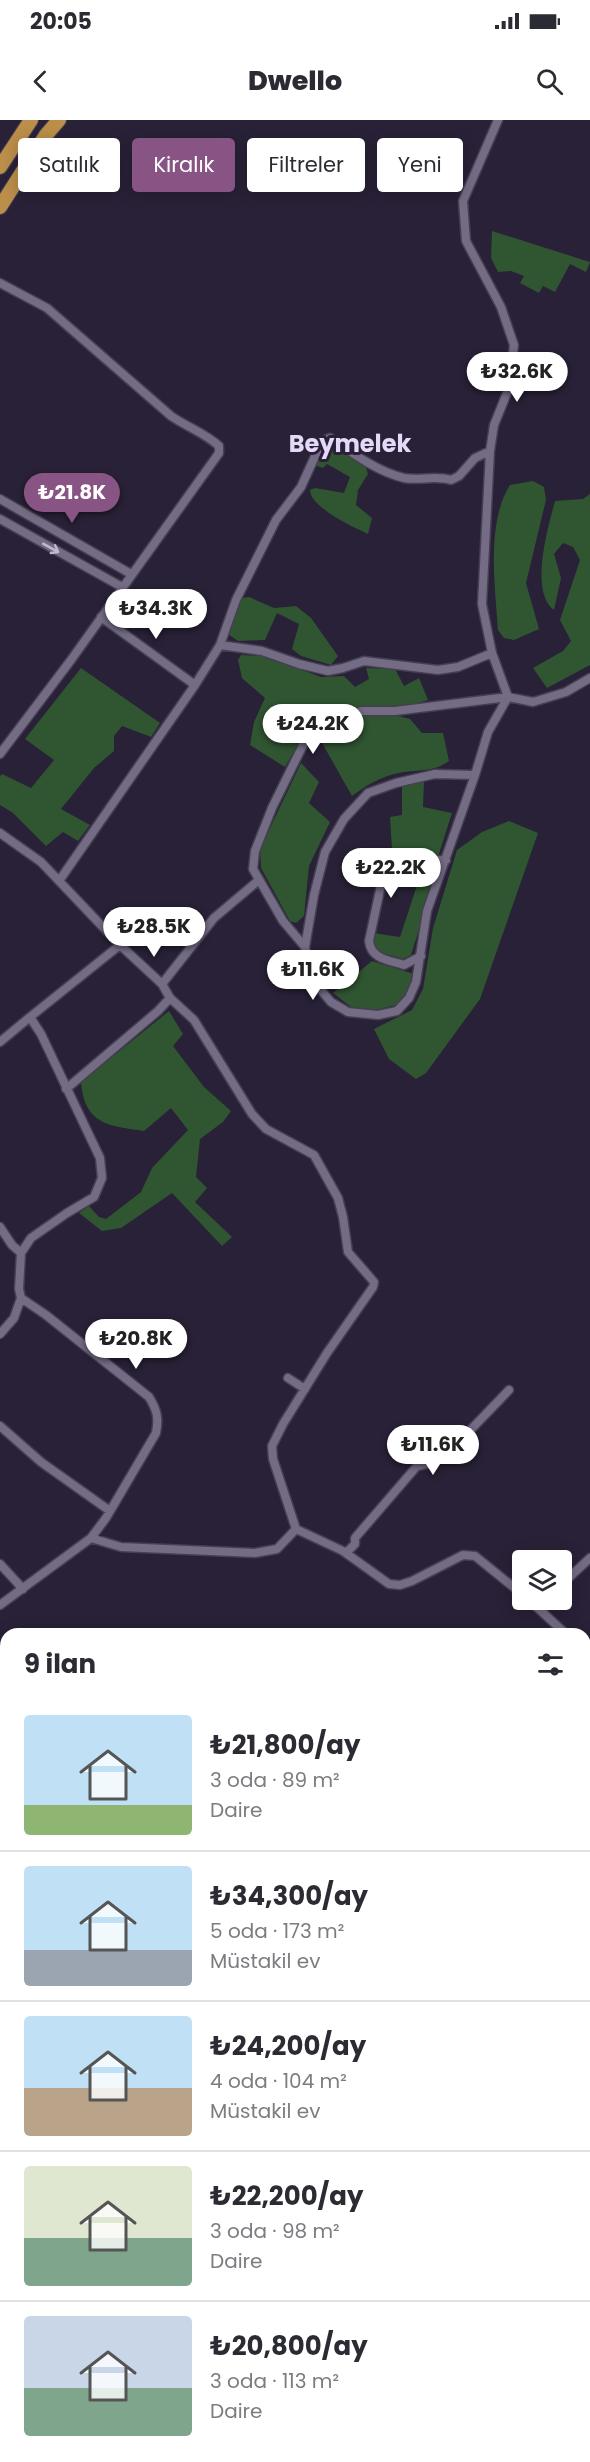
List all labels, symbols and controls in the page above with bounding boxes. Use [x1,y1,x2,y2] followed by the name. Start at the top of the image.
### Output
[30,6,92,37] text: 20:05
[248,62,342,99] text: Dwello
[24,65,57,98] icon: back
[533,65,566,98] icon: search
[18,138,120,192] chip: Satılık
[132,138,235,192] chip: Kiralık
[247,138,365,192] chip: Filtreler
[377,138,463,192] chip: Yeni
[468,352,566,403] pin: ₺32.6K
[481,357,553,385] text: ₺32.6K
[289,427,411,460] district label: Beymelek
[23,473,121,524] pin: ₺21.8K
[38,478,106,506] text: ₺21.8K
[43,542,60,554] one-way arrow
[107,589,205,640] pin: ₺34.3K
[119,594,193,622] text: ₺34.3K
[264,704,362,755] pin: ₺24.2K
[277,709,349,737] text: ₺24.2K
[342,848,440,899] pin: ₺22.2K
[356,853,426,881] text: ₺22.2K
[105,907,203,958] pin: ₺28.5K
[117,912,191,940] text: ₺28.5K
[264,950,362,1001] pin: ₺11.6K
[281,955,345,983] text: ₺11.6K
[87,1319,185,1370] pin: ₺20.8K
[99,1324,173,1352] text: ₺20.8K
[384,1425,482,1476] pin: ₺11.6K
[401,1430,465,1458] text: ₺11.6K
[512,1550,572,1610] map controls
[512,1550,572,1610] button: layers
[24,1646,96,1682] text: 9 ilan
[534,1648,567,1681] icon: filters
[210,1727,360,1763] text: ₺21,800/ay
[72,1739,144,1811] icon: home
[210,1766,340,1794] text: 3 oda · 89 m²
[210,1796,262,1824] text: Daire
[210,1878,368,1914] text: ₺34,300/ay
[72,1890,144,1962] icon: home
[210,1917,344,1945] text: 5 oda · 173 m²
[210,1947,320,1975] text: Müstakil ev
[210,2028,366,2064] text: ₺24,200/ay
[72,2040,144,2112] icon: home
[210,2067,347,2095] text: 4 oda · 104 m²
[210,2097,320,2125] text: Müstakil ev
[210,2178,363,2214] text: ₺22,200/ay
[72,2190,144,2262] icon: home
[210,2217,340,2245] text: 3 oda · 98 m²
[210,2247,262,2275] text: Daire
[210,2328,368,2364] text: ₺20,800/ay
[72,2340,144,2412] icon: home
[210,2367,339,2395] text: 3 oda · 113 m²
[210,2397,262,2425] text: Daire

